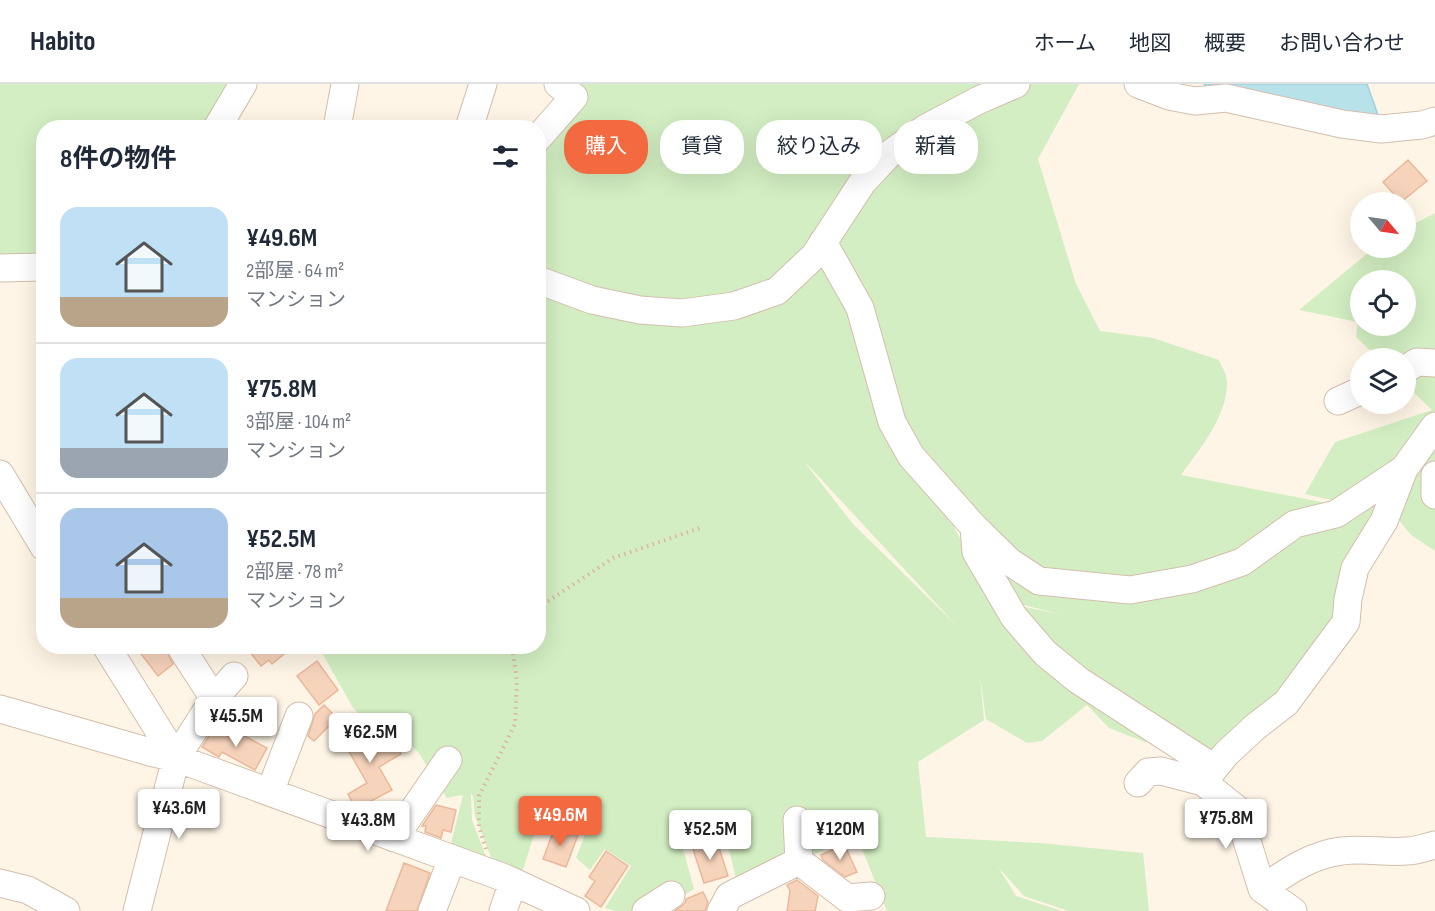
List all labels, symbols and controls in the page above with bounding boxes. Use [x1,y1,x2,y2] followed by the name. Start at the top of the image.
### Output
[30,25,96,58] text: Habito
[1034,31,1096,56] text: ホーム
[1129,31,1171,56] text: 地図
[1204,31,1246,56] text: 概要
[1279,31,1405,56] text: お問い合わせ
[564,120,648,174] chip: 購入
[660,120,744,174] chip: 賃貸
[756,120,882,174] chip: 絞り込み
[894,120,978,174] chip: 新着
[489,140,522,173] icon: filters
[60,144,176,175] text: 8件の物件
[1350,192,1416,258] north arrow
[1350,192,1416,414] map controls
[246,223,317,254] text: ¥49.6M
[108,231,180,303] icon: home
[246,259,344,283] text: 2部屋 · 64 m²
[1350,270,1416,336] button: locate
[246,288,346,312] text: マンション
[1350,348,1416,414] button: layers
[246,374,317,405] text: ¥75.8M
[108,382,180,454] icon: home
[246,410,351,434] text: 3部屋 · 104 m²
[246,439,346,463] text: マンション
[246,524,316,555] text: ¥52.5M
[108,532,180,604] icon: home
[246,560,344,584] text: 2部屋 · 78 m²
[246,589,346,613] text: マンション
[187,697,285,748] pin: ¥45.5M
[209,704,263,728] text: ¥45.5M
[321,713,419,764] pin: ¥62.5M
[343,720,397,744] text: ¥62.5M
[130,789,228,840] pin: ¥43.6M
[152,796,206,820] text: ¥43.6M
[511,796,609,847] pin: ¥49.6M
[1177,799,1275,850] pin: ¥75.8M
[319,801,417,852] pin: ¥43.8M
[533,803,587,827] text: ¥49.6M
[1199,806,1253,830] text: ¥75.8M
[341,808,395,832] text: ¥43.8M
[661,810,759,861] pin: ¥52.5M
[798,810,882,861] pin: ¥120M
[683,817,737,841] text: ¥52.5M
[815,817,865,841] text: ¥120M

